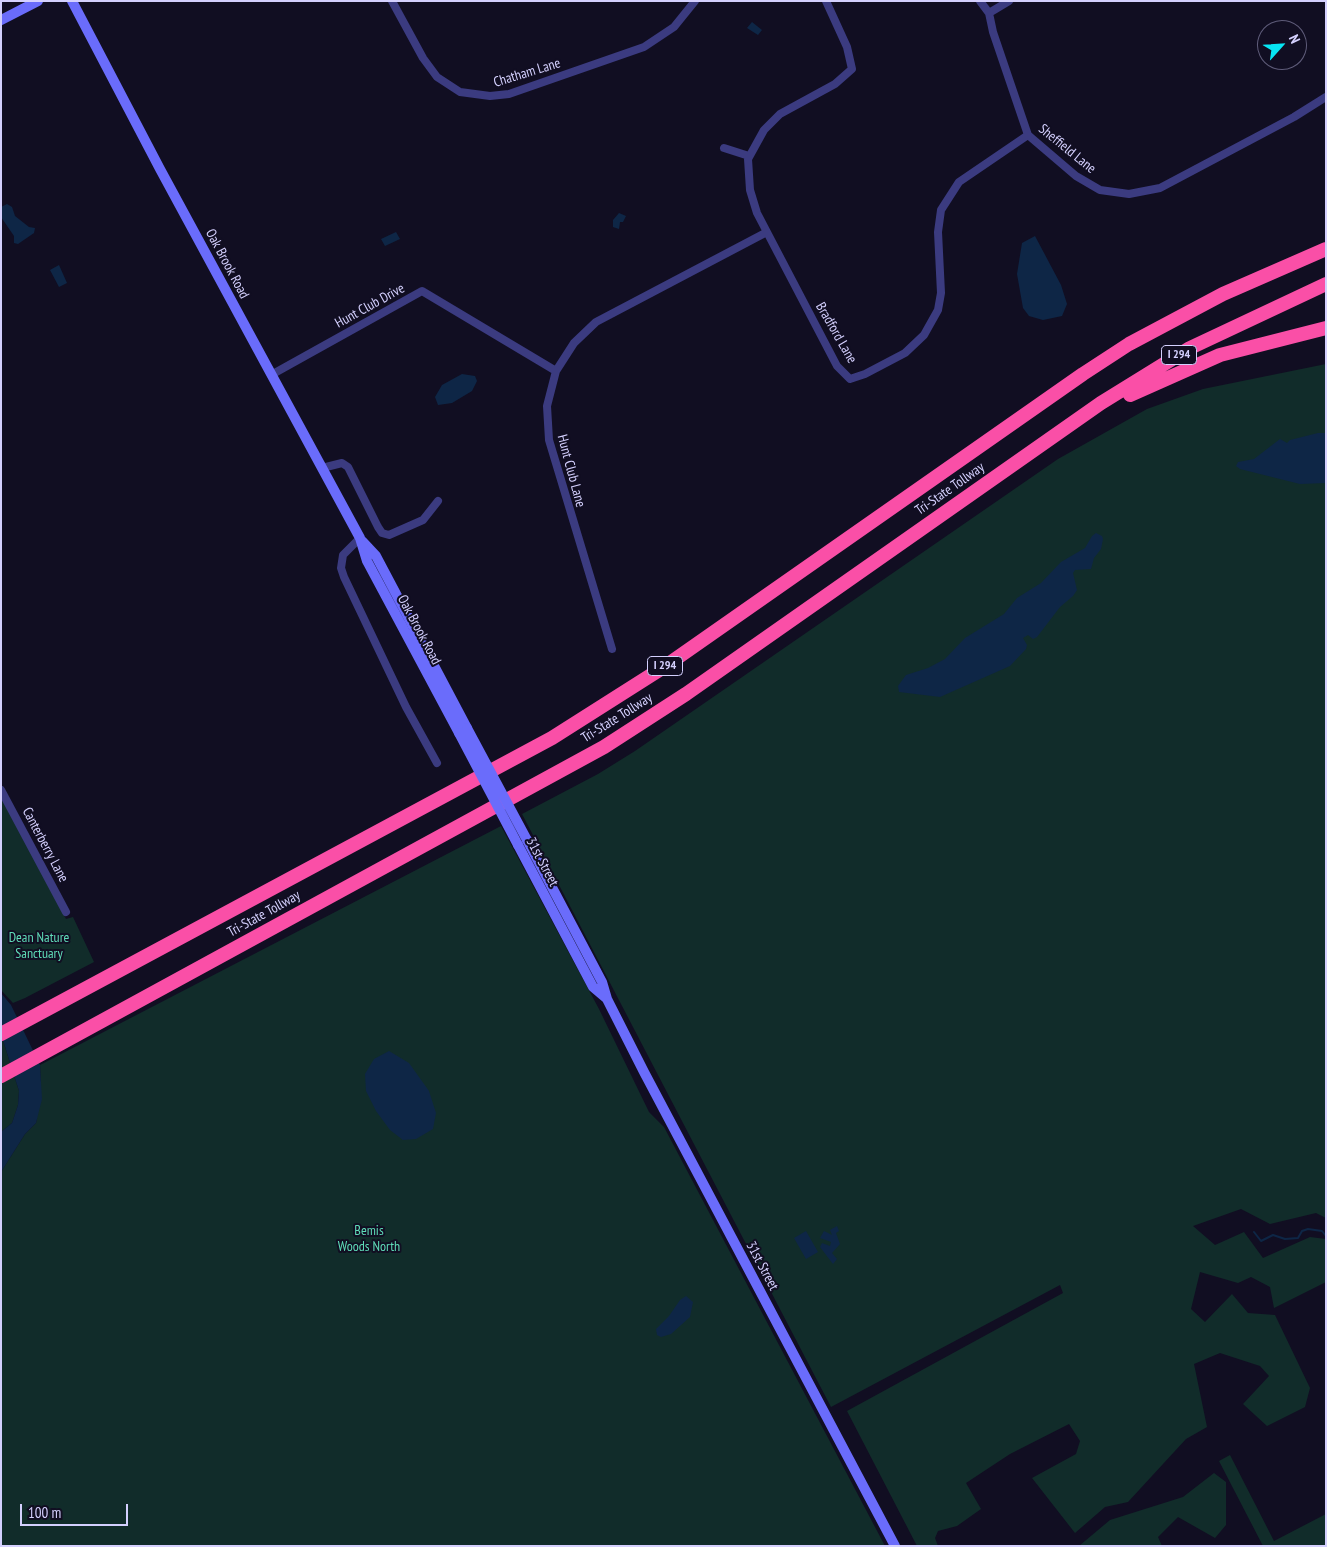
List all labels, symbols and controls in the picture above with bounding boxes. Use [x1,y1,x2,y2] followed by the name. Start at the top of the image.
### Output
[1257,20,1307,70] north arrow
[1285,32,1304,46] text: N
[492,55,562,91] street label: Chatham Lane
[1035,121,1099,177] street label: Sheffield Lane
[202,226,252,302] street label: Oak Brook Road
[332,280,408,332] street label: Hunt Club Drive
[812,300,860,366] street label: Bradford Lane
[1162,346,1196,364] road number: I 294
[553,433,589,509] street label: Hunt Club Lane
[912,459,988,519] street label: Tri-State Tollway
[394,592,444,668] street label: Oak Brook Road
[648,656,682,676] road number: I 294
[578,690,656,746] street label: Tri-State Tollway
[18,805,72,885] street label: Canterberry Lane
[522,835,562,889] street label: 31st Street
[225,887,303,941] street label: Tri-State Tollway
[9,930,69,962] park label: Dean Nature Sanctuary
[338,1223,400,1256] park label: Bemis Woods North
[742,1239,782,1293] street label: 31st Street
[22,1494,130,1526] scale bar
[28,1503,61,1522] text: 100 m

